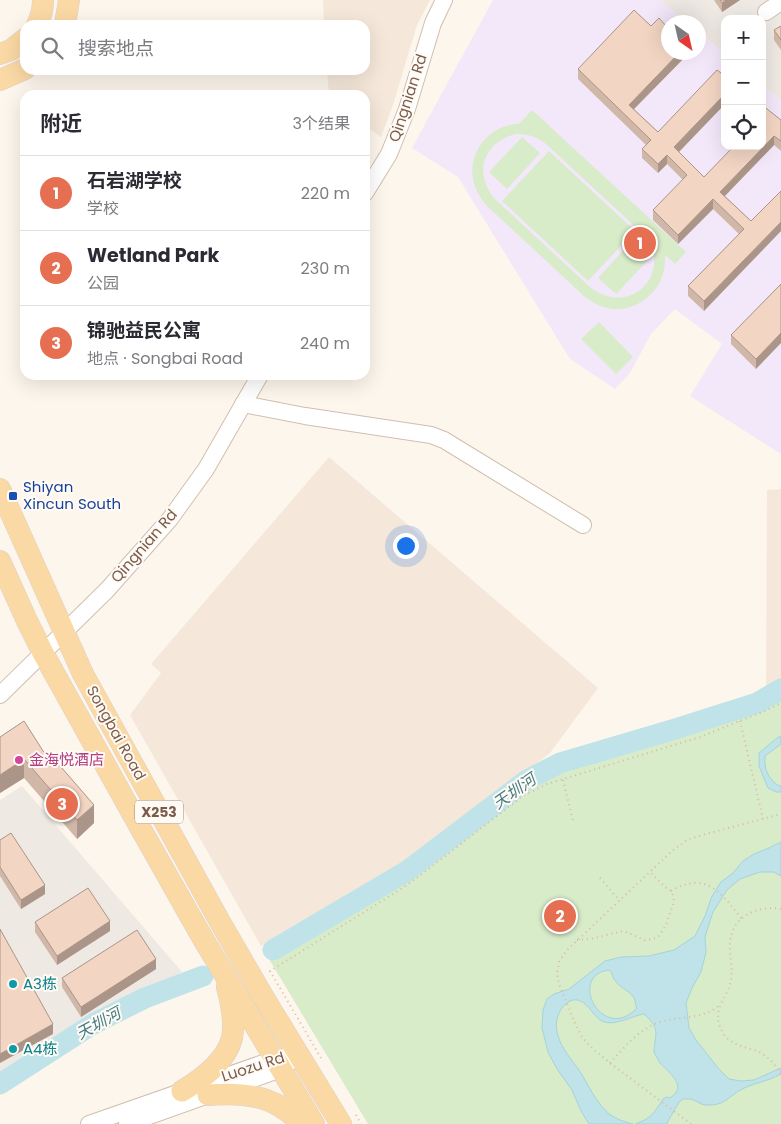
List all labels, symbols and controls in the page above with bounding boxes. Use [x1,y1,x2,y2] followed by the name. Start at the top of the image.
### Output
[661,15,706,60] north arrow
[721,15,766,150] map controls
[721,15,766,60] button: +
[20,20,370,75] search box
[38,34,66,62] icon: search
[78,35,154,62] text: 搜索地点
[383,51,432,145] street label: Qingnian Rd
[721,60,766,105] button: −
[721,105,766,150] button: locate
[40,109,82,138] text: 附近
[293,112,350,135] text: 3个结果
[87,167,182,194] text: 石岩湖学校
[53,182,59,205] text: 1
[301,182,350,205] text: 220 m
[87,197,119,220] text: 学校
[624,224,656,262] pin: 1
[87,242,219,269] text: Wetland Park
[51,257,61,280] text: 2
[301,257,350,280] text: 230 m
[87,272,119,295] text: 公园
[87,317,201,344] text: 锦驰益民公寓
[51,332,61,355] text: 3
[300,332,350,355] text: 240 m
[87,347,243,370] text: 地点 · Songbai Road
[23,476,121,514] place label: Shiyan Xincun South
[7,490,19,502] marker: Shiyan Xincun South
[106,504,182,587] street label: Qingnian Rd
[393,533,419,559] your location
[82,682,151,784] street label: Songbai Road
[29,749,104,770] place label: 金海悦酒店
[13,754,25,766] marker: 金海悦酒店
[488,767,543,815] water label: 天圳河
[46,785,78,823] pin: 3
[135,800,183,824] road number: X253
[544,897,576,935] pin: 2
[23,973,57,994] place label: A3栋
[7,978,19,990] marker: A3栋
[72,1000,127,1045] water label: 天圳河
[23,1038,58,1059] place label: A4栋
[7,1043,19,1055] marker: A4栋
[219,1046,287,1087] street label: Luozu Rd

